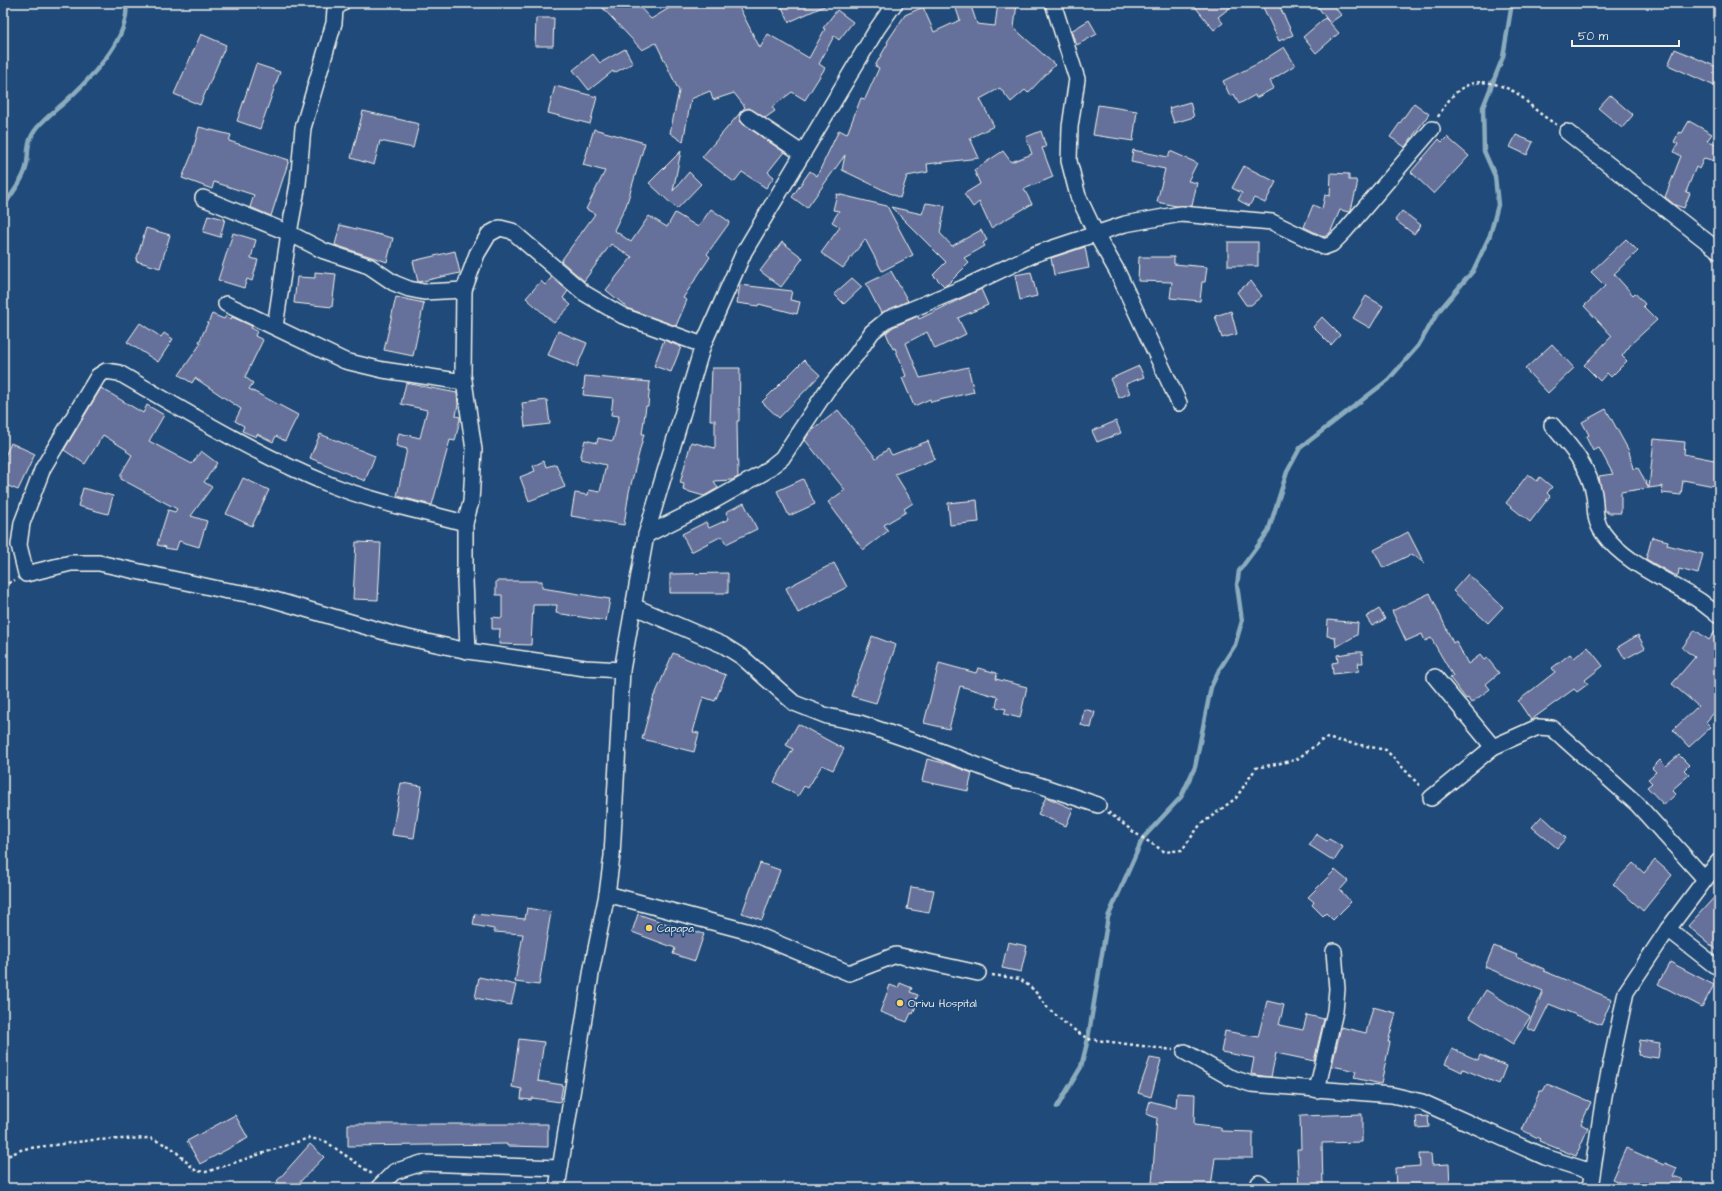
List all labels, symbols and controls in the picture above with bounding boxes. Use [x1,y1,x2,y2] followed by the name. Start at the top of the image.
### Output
[1572,22,1679,48] scale bar
[1578,28,1609,45] text: 50 m
[657,921,694,936] place label: Capapa
[644,923,654,933] marker: Capapa
[908,996,977,1011] place label: Orivu Hospital
[895,998,905,1008] marker: Orivu Hospital

